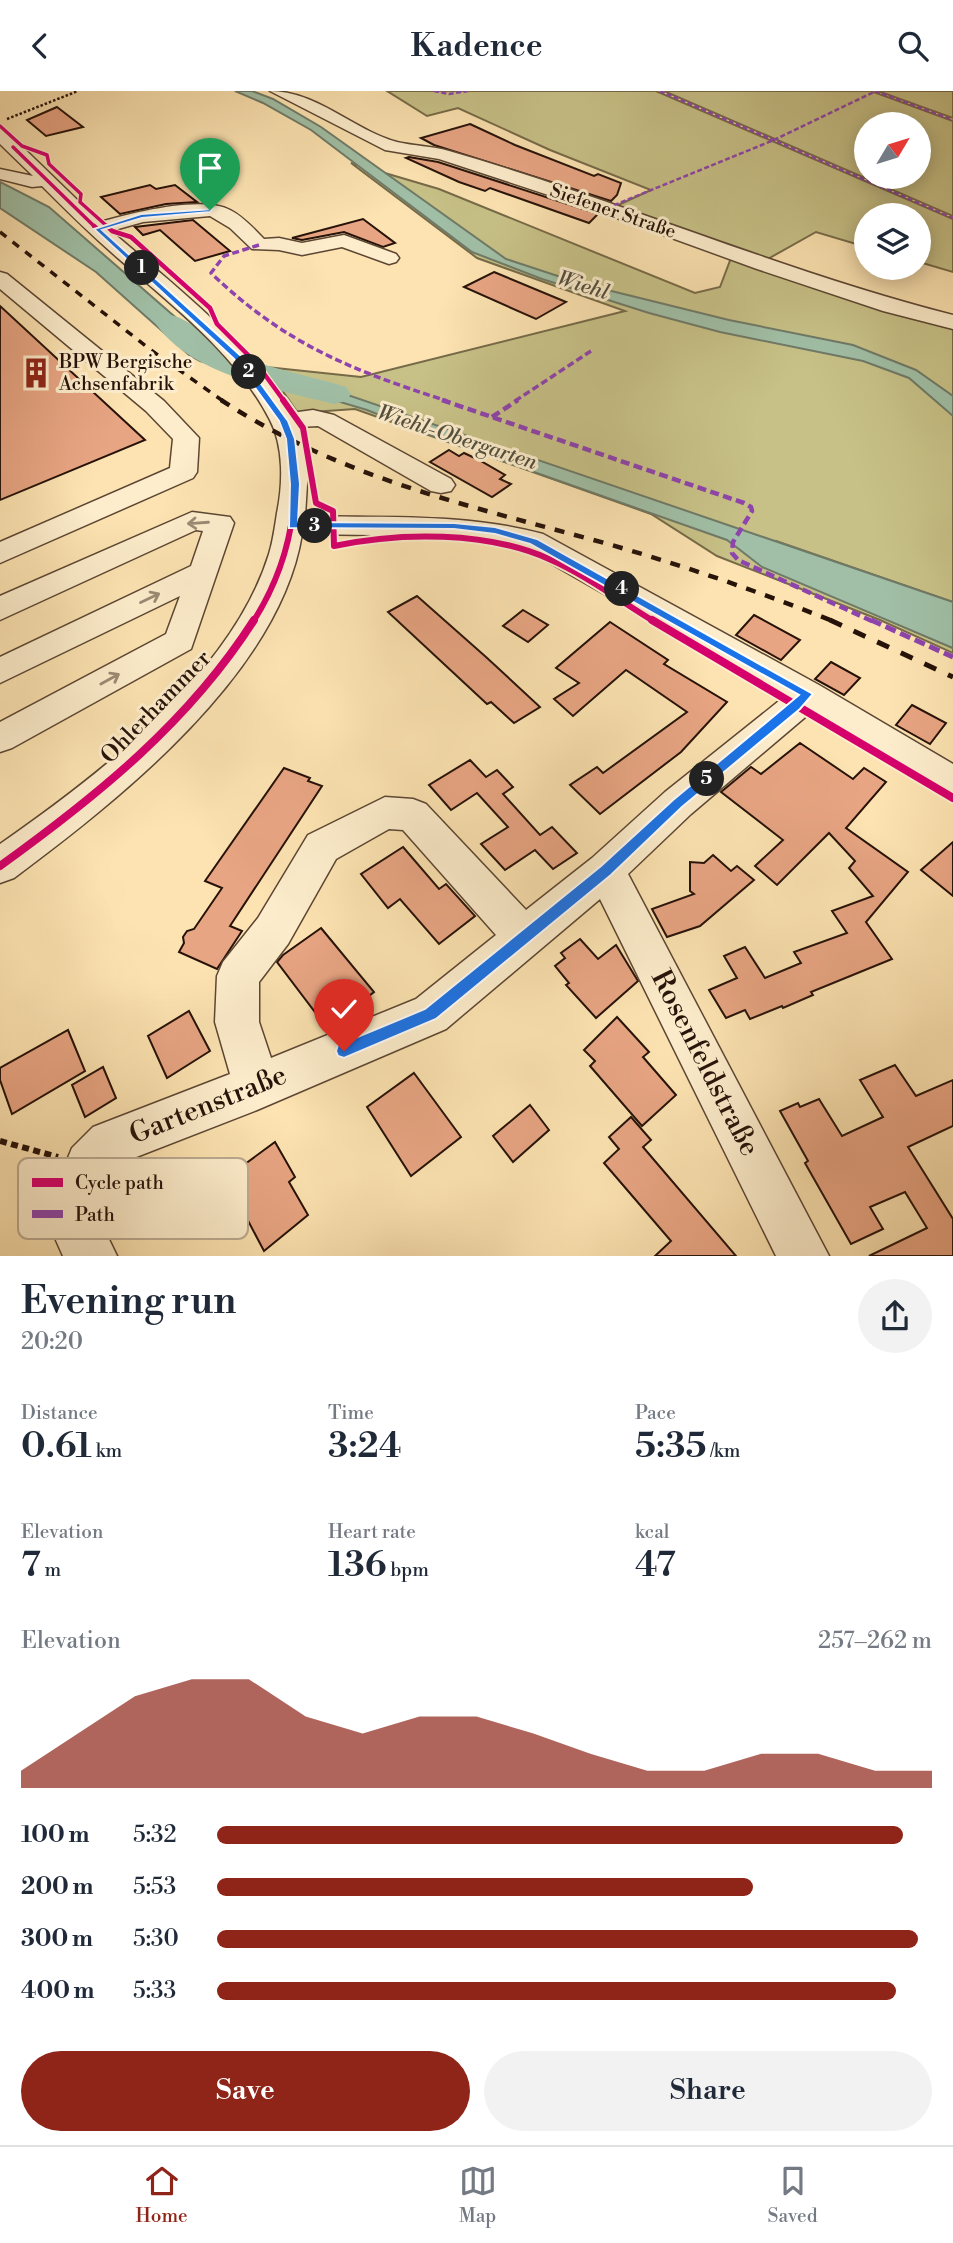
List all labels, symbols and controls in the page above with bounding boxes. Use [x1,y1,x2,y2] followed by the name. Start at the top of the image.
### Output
[411,26,543,66] text: Kadence
[21,27,59,65] icon: back
[894,27,932,65] icon: search
[854,112,931,189] north arrow
[854,112,931,280] map controls
[180,138,240,210] pin
[191,149,229,187] icon: arrive
[547,178,679,244] street label: Siefener Straße
[854,203,931,280] button: layers
[124,251,160,285] pin: 1
[137,255,146,279] text: 1
[554,266,612,306] water label: Wiehl
[58,350,192,396] place label: BPW Bergische Achsenfabrik
[232,355,266,389] pin: 2
[19,356,53,390] building icon: BPW Bergische Achsenfabrik
[243,359,254,383] text: 2
[374,400,540,476] water label: Wiehl-Obergarten
[298,509,332,543] pin: 3
[309,513,320,537] text: 3
[187,516,210,529] one-way arrow
[604,571,640,607] pin: 4
[615,576,628,600] text: 4
[139,591,160,605] one-way arrow
[95,644,217,770] street label: Ohlerhammer
[99,672,120,685] one-way arrow
[690,761,724,797] pin: 5
[701,766,712,790] text: 5
[643,964,767,1162] street label: Rosenfeldstraße
[314,979,374,1051] pin
[325,990,363,1028] icon: check
[124,1058,292,1152] street label: Gartenstraße
[18,1158,248,1239] legend
[75,1171,164,1195] text: Cycle path
[75,1203,115,1227] text: Path
[21,1278,236,1325] text: Evening run
[858,1279,932,1353] button: share
[21,1328,83,1356] text: 20:20
[21,1401,98,1425] text: Distance
[328,1401,374,1425] text: Time
[635,1401,676,1425] text: Pace
[21,1425,92,1468] text: 0.61
[328,1425,402,1468] text: 3:24
[635,1425,706,1468] text: 5:35
[92,1439,122,1463] text: km
[706,1439,740,1463] text: /km
[21,1520,103,1544] text: Elevation
[328,1520,416,1544] text: Heart rate
[635,1520,669,1544] text: kcal
[21,1544,41,1587] text: 7
[328,1544,387,1587] text: 136
[635,1544,676,1587] text: 47
[41,1558,61,1582] text: m
[387,1558,429,1582] text: bpm
[21,1627,121,1655] text: Elevation
[818,1627,932,1655] text: 257–262 m
[21,1821,89,1849] text: 100 m
[133,1821,177,1849] text: 5:32
[21,1873,93,1901] text: 200 m
[133,1873,176,1901] text: 5:53
[21,1925,93,1953] text: 300 m
[133,1925,179,1953] text: 5:30
[21,1977,94,2005] text: 400 m
[133,1977,176,2005] text: 5:33
[21,2051,470,2131] button: Save
[484,2051,932,2131] button: Share
[135,2162,188,2228] tab: Home
[459,2162,497,2228] tab: Map
[768,2162,817,2228] tab: Saved

